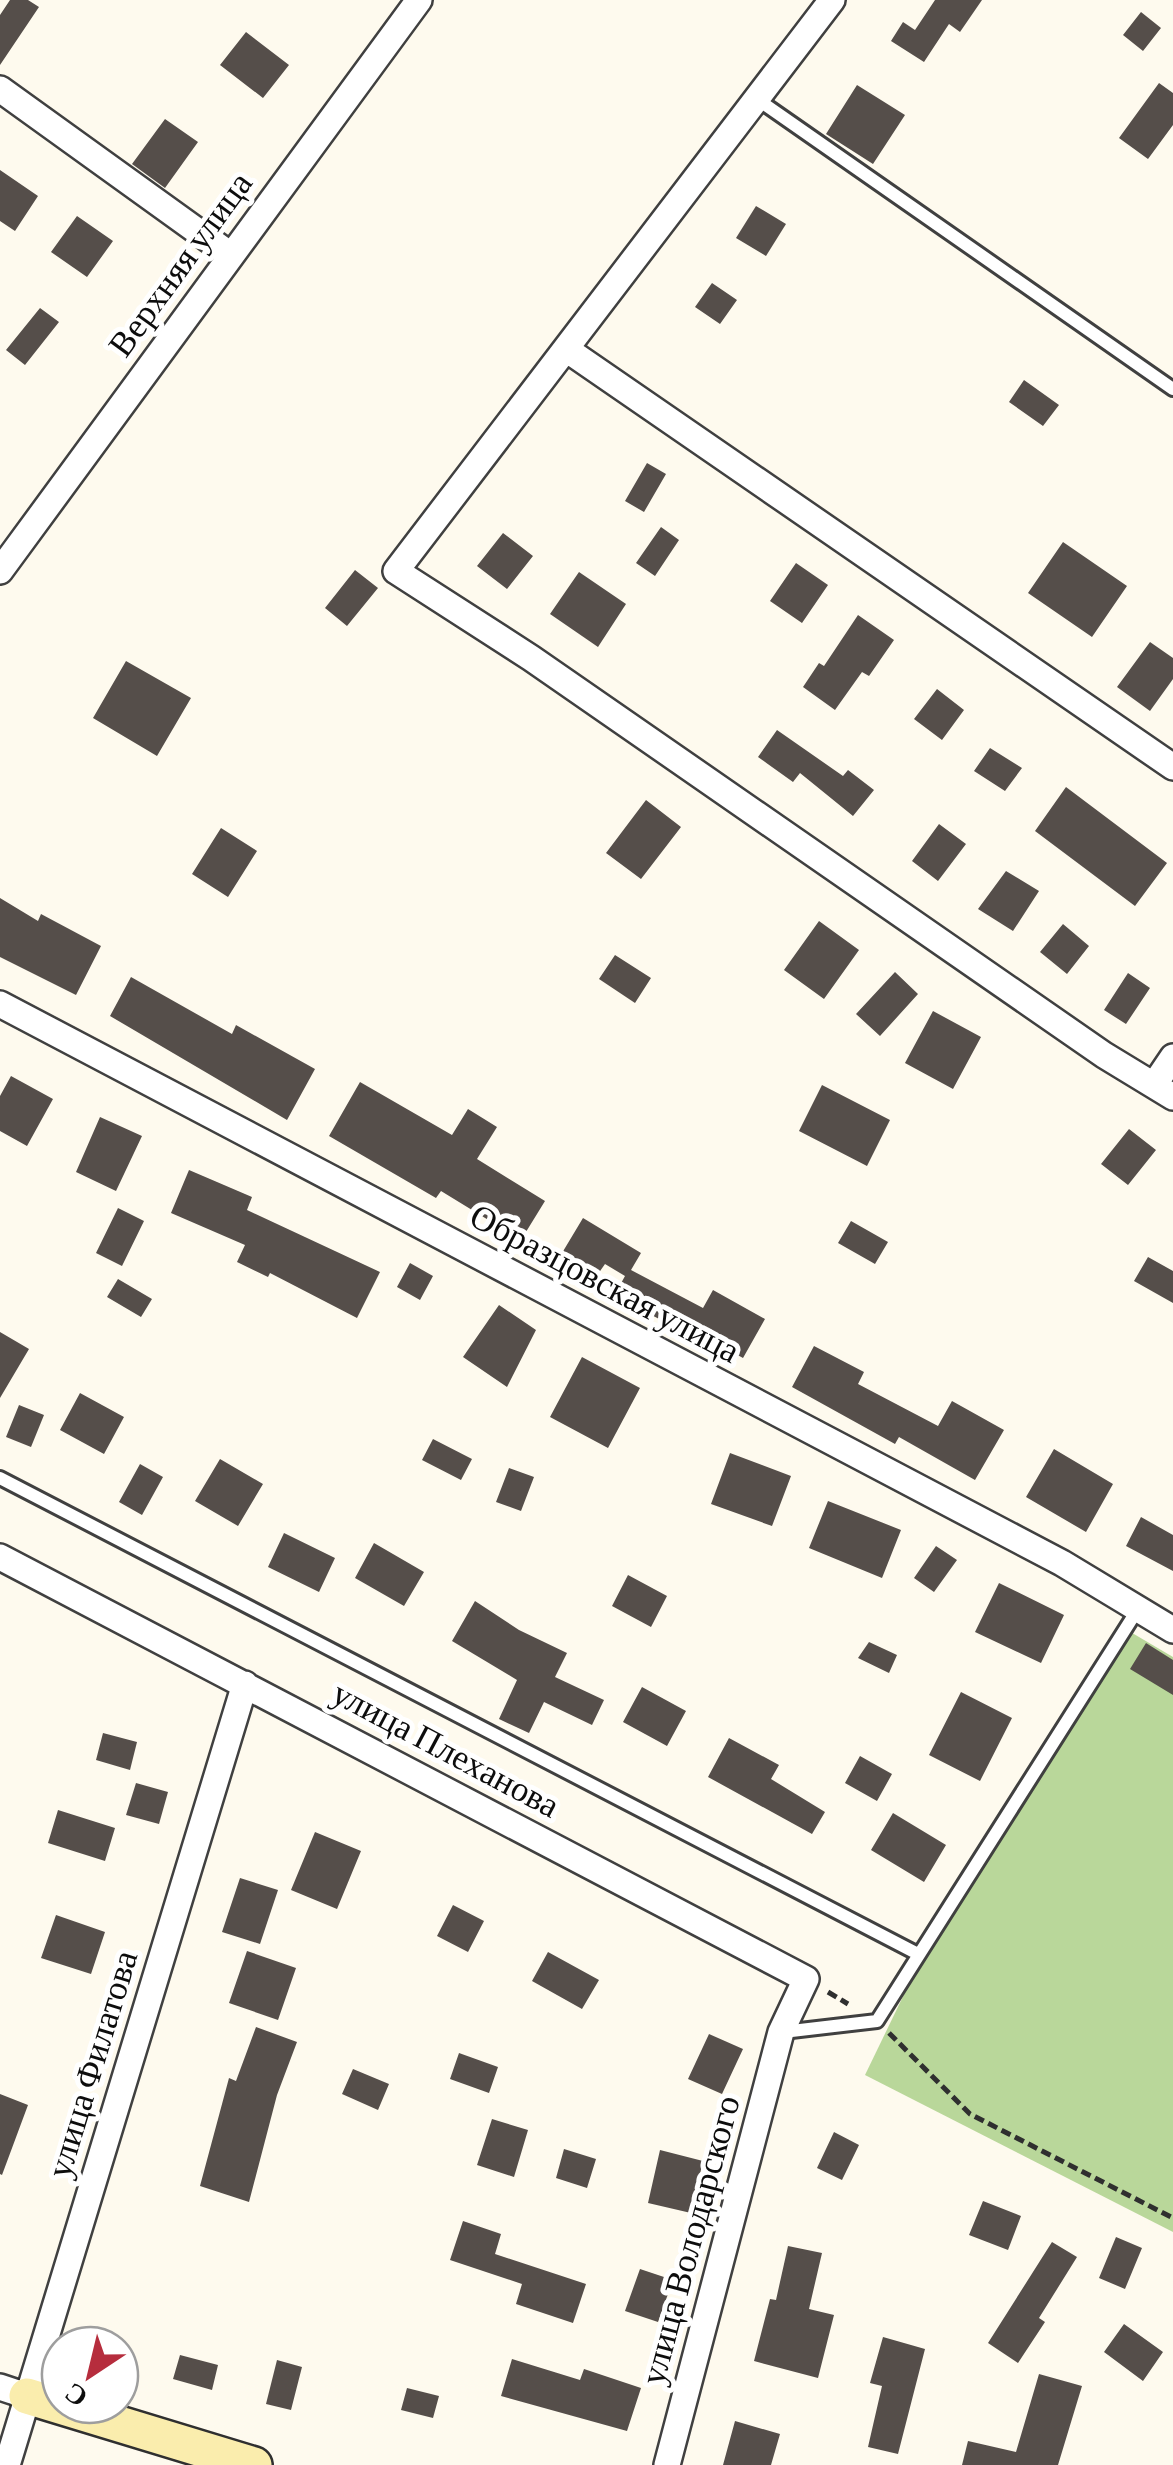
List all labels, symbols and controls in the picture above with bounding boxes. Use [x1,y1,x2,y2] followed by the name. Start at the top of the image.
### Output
[101,164,260,364] street label: Верхняя улица
[464,1196,746,1371] street label: Образцовская улица
[326,1673,566,1826] street label: улица Плеханова
[39,1945,146,2182] street label: улица Филатова
[633,2091,748,2389] street label: улица Володарского
[40,2325,140,2425] north arrow
[59,2377,93,2414] text: С

